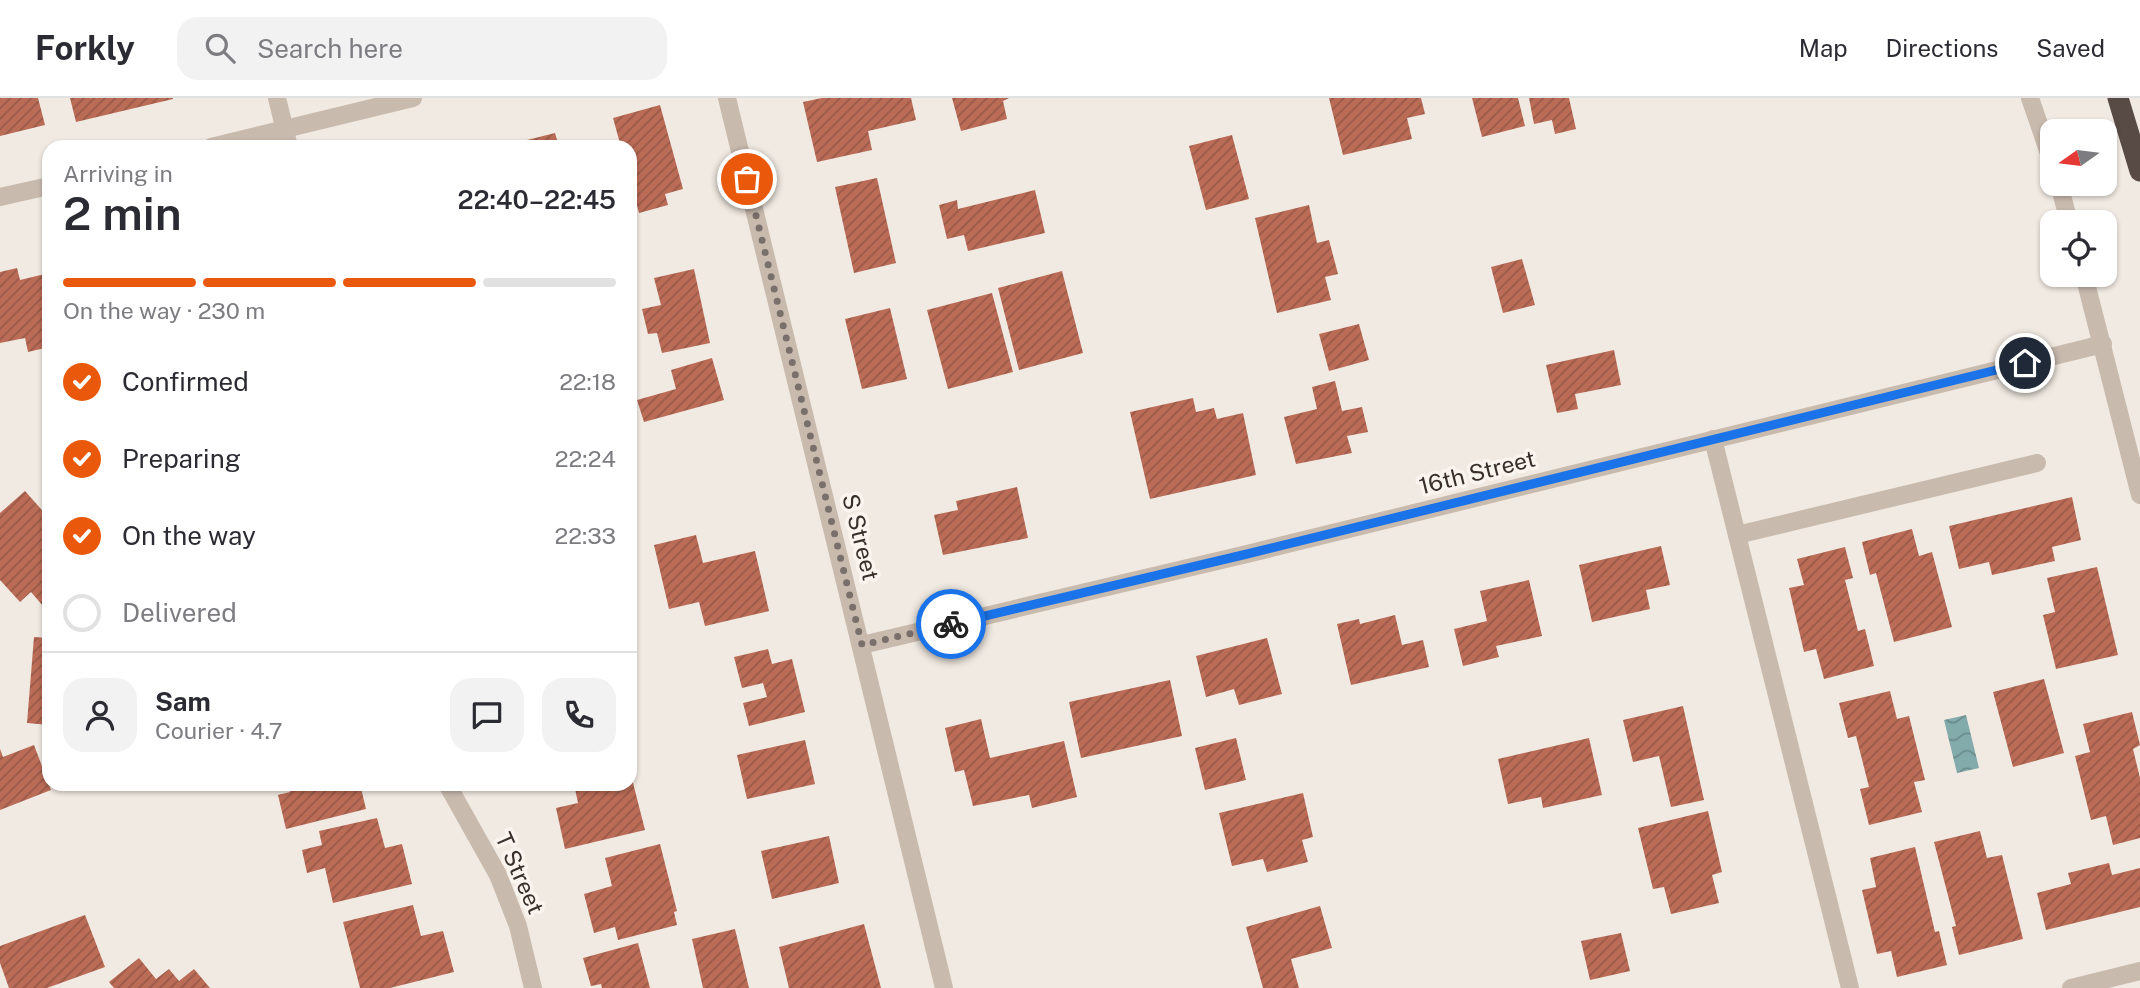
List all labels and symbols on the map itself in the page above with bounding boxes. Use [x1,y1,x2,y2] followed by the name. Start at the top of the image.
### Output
[2040,119,2118,196] north arrow
[717,149,777,209] pin
[1995,333,2055,393] pin
[1416,445,1538,499] street label: 16th Street
[837,491,885,583] street label: S Street
[916,589,986,659] courier
[490,828,550,918] street label: T Street

